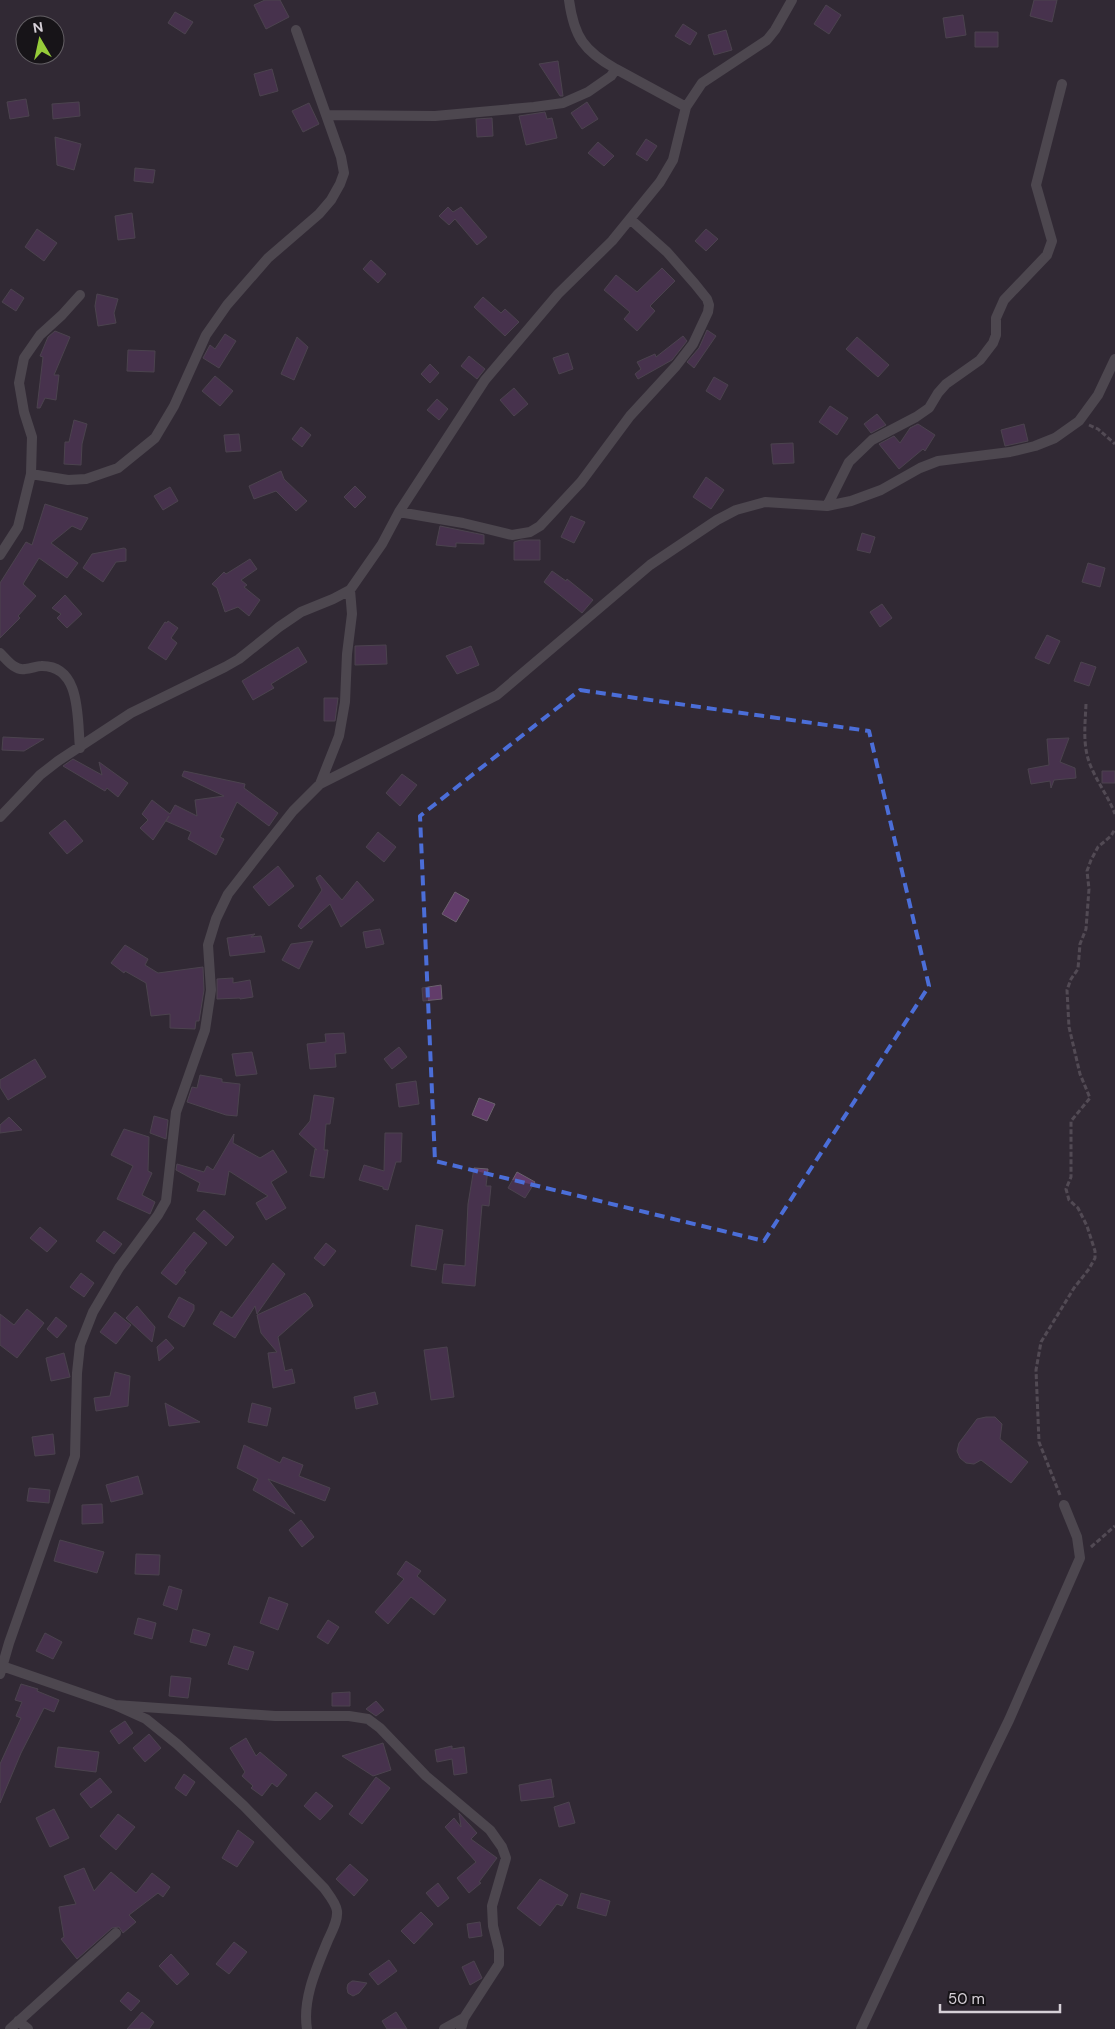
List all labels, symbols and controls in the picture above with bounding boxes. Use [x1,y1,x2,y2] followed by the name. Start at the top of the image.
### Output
[15,15,65,65] north arrow
[32,17,44,37] text: N
[940,1982,1060,2014] scale bar
[948,1989,985,2009] text: 50 m

